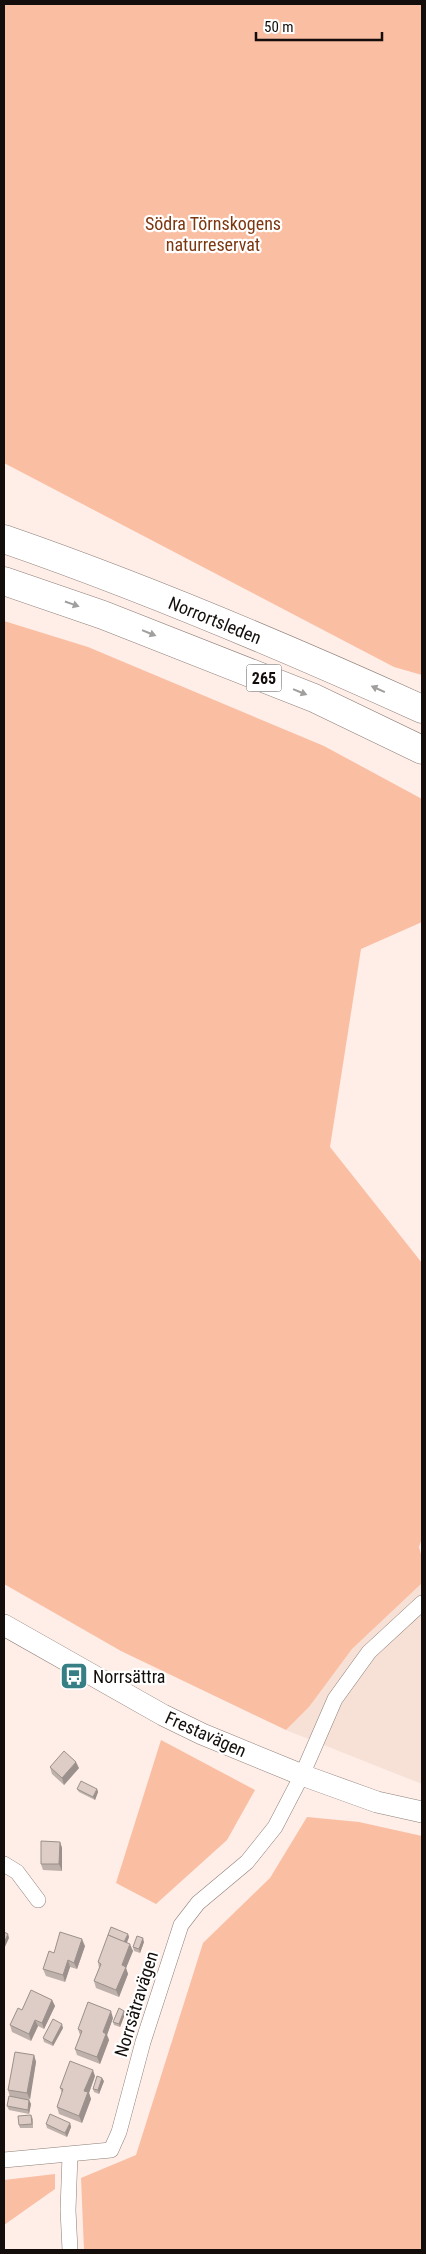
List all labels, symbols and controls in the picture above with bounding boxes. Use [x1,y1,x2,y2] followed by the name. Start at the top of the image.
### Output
[256,10,382,42] scale bar
[264,18,294,36] text: 50 m
[145,213,281,255] park label: Södra Törnskogens naturreservat
[166,592,264,648] street label: Norrortsleden
[65,600,80,608] one-way arrow
[142,629,156,637] one-way arrow
[246,664,282,691] road number: 265
[371,684,385,692] one-way arrow
[293,689,307,697] one-way arrow
[59,1661,89,1691] bus stop icon: Norrsättra
[93,1666,165,1687] place label: Norrsättra
[162,1707,250,1761] street label: Frestavägen
[110,1949,162,2059] street label: Norrsätravägen

